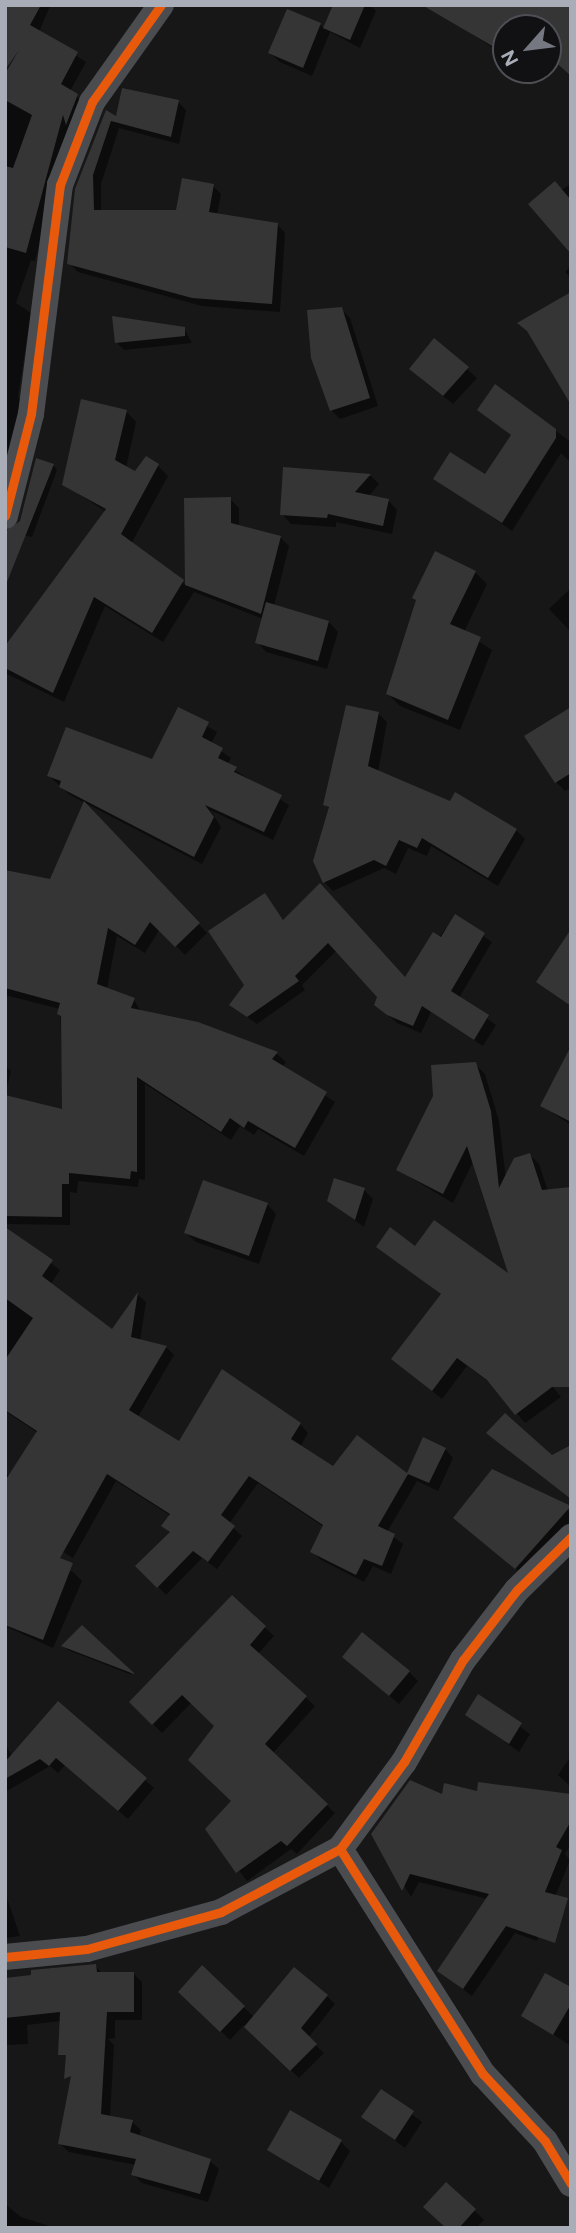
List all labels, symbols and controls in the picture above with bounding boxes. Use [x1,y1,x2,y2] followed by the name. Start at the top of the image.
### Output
[492,14,562,84] north arrow
[496,46,523,70] text: N

